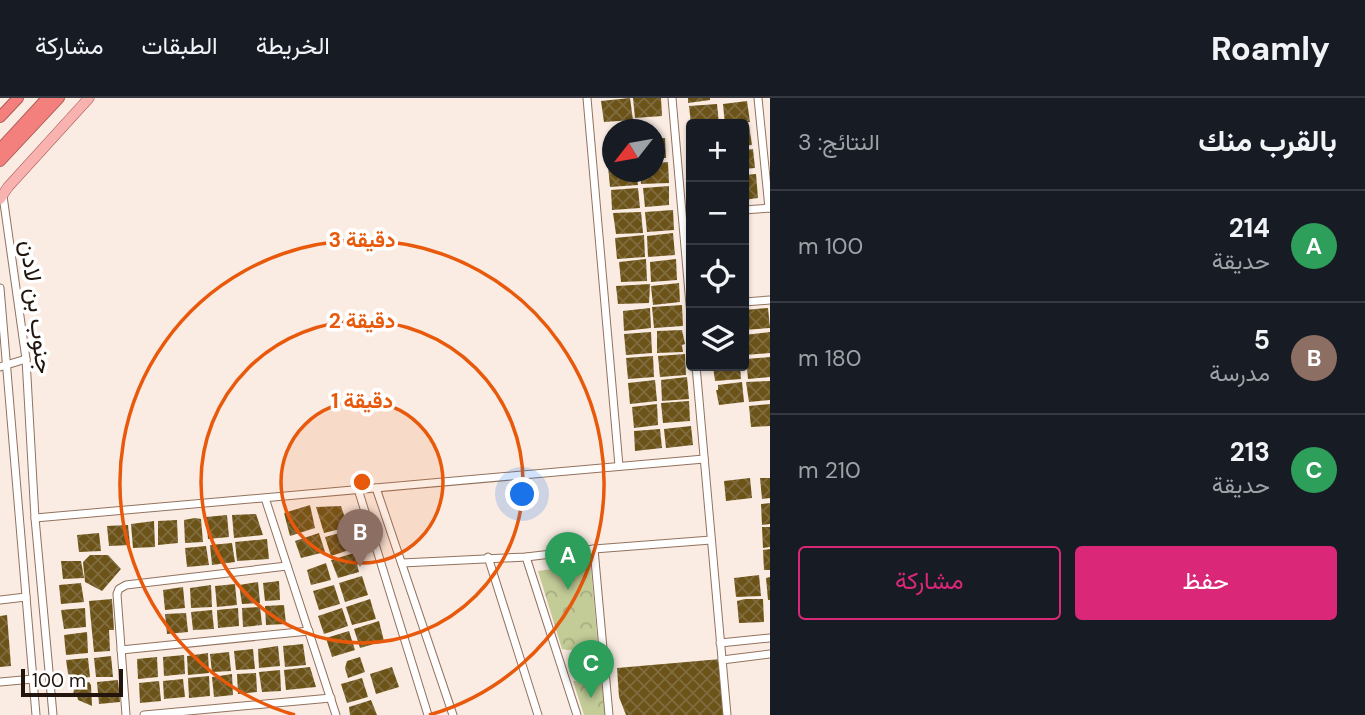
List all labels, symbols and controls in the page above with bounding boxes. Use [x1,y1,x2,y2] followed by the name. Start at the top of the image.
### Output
[1211,27,1330,70] text: Roamly
[35,30,103,61] text: مشاركة
[141,30,218,61] text: الطبقات
[256,30,330,61] text: الخريطة
[602,119,665,182] north arrow
[686,119,749,371] map controls
[686,119,749,182] button: +
[1198,121,1337,160] text: بالقرب منك
[798,127,880,157] text: النتائج: 3
[686,182,749,245] button: −
[1229,211,1270,245] text: 214
[328,226,396,254] text: 3 دقيقة
[798,231,863,261] text: 100 m
[1306,231,1322,261] text: A
[13,238,61,376] street label: جنوب بن لادن
[686,245,749,308] button: locate
[1212,246,1270,276] text: حديقة
[329,307,395,335] text: 2 دقيقة
[686,308,749,371] button: layers
[1254,323,1270,357] text: 5
[798,343,862,373] text: 180 m
[1307,343,1321,373] text: B
[1209,358,1270,388] text: مدرسة
[331,387,393,415] text: 1 دقيقة
[1230,435,1270,469] text: 213
[798,455,861,485] text: 210 m
[1306,455,1323,485] text: C
[350,470,374,494] centre of rings
[1212,470,1270,500] text: حديقة
[505,477,539,511] your location
[337,509,383,567] pin: B
[545,532,591,590] pin: A
[798,546,1061,620] button: مشاركة
[1075,546,1337,620] button: حفظ
[568,640,614,698] pin: C
[21,666,122,698] scale bar
[32,668,86,693] text: 100 m

